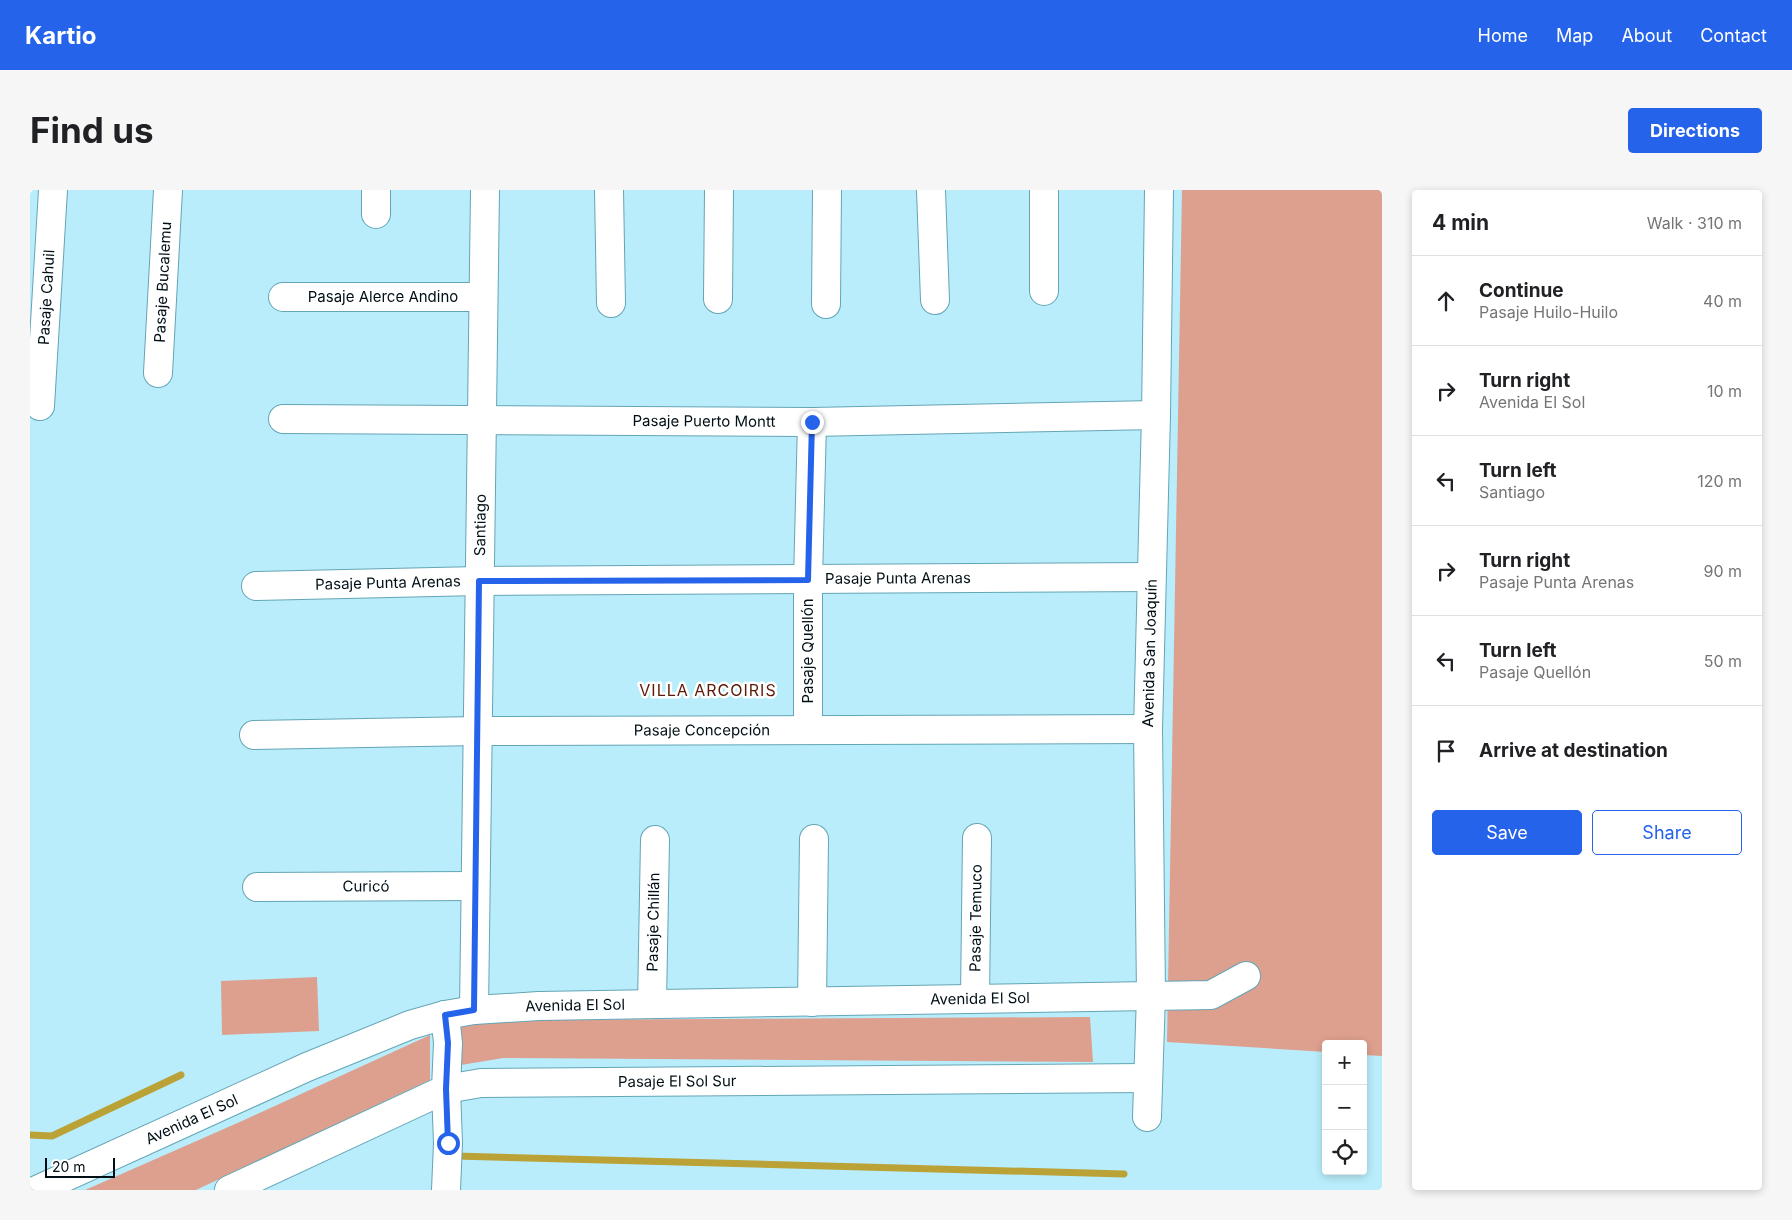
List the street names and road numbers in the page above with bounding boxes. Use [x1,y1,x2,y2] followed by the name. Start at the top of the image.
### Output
[150,221,175,343] street label: Pasaje Bucalemu
[34,249,58,345] street label: Pasaje Cahuil
[308,287,458,306] street label: Pasaje Alerce Andino
[632,411,776,431] street label: Pasaje Puerto Montt
[470,494,490,556] street label: Santiago
[825,568,971,588] street label: Pasaje Punta Arenas
[315,571,461,594] street label: Pasaje Punta Arenas
[1138,579,1161,728] street label: Avenida San Joaquín
[798,598,817,704] street label: Pasaje Quellón
[634,720,770,740] street label: Pasaje Concepción
[965,864,986,972] street label: Pasaje Temuco
[643,872,663,972] street label: Pasaje Chillán
[342,876,390,896] street label: Curicó
[930,988,1030,1009] street label: Avenida El Sol
[525,995,625,1016] street label: Avenida El Sol
[618,1071,737,1091] street label: Pasaje El Sol Sur
[142,1090,241,1148] street label: Avenida El Sol

